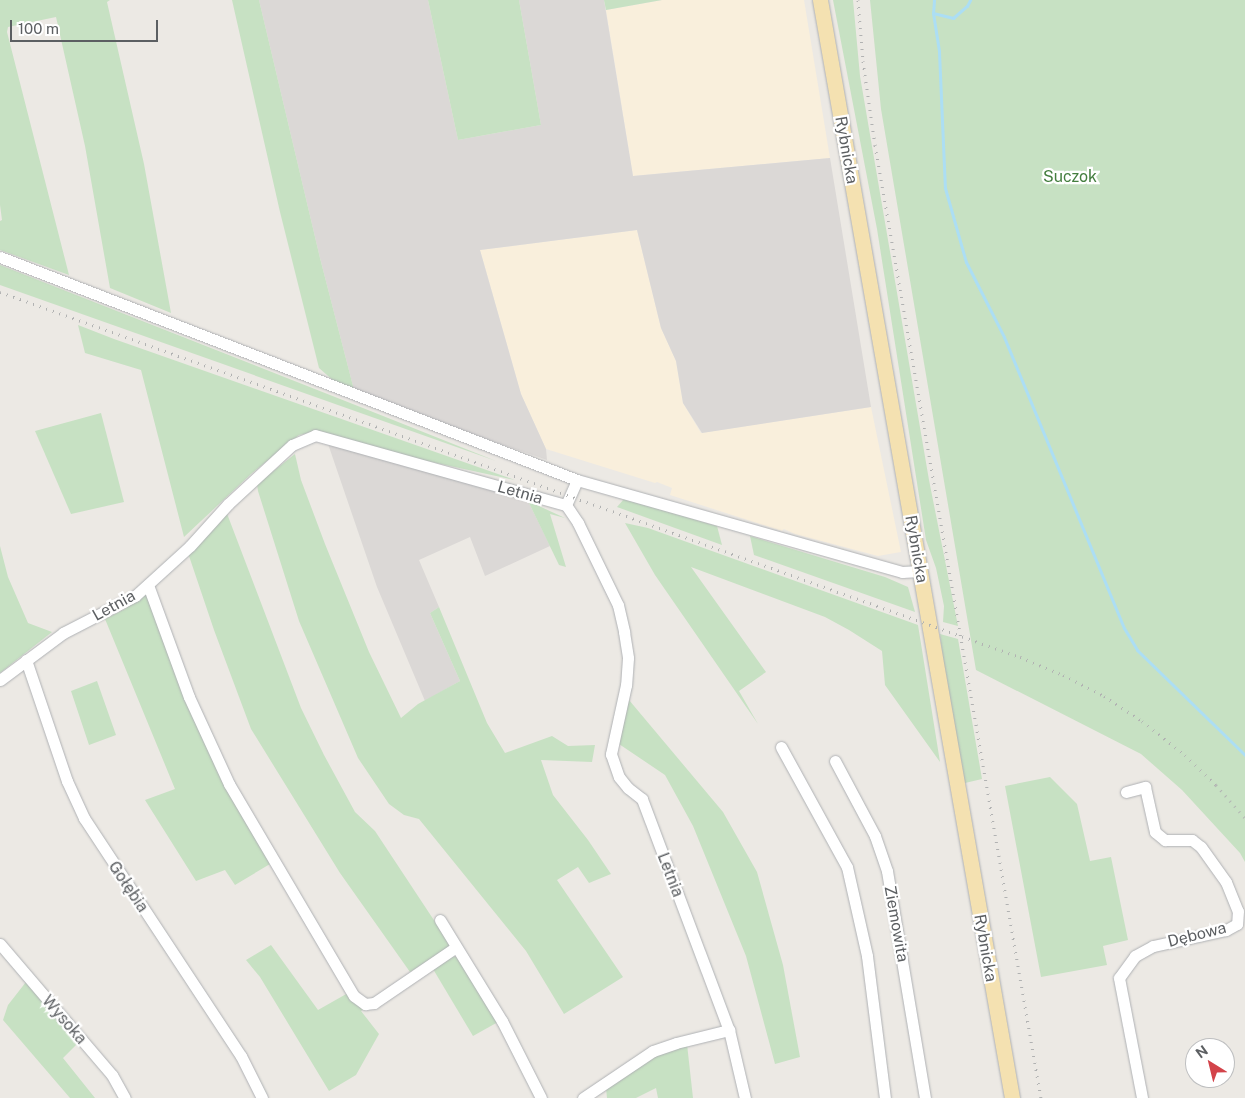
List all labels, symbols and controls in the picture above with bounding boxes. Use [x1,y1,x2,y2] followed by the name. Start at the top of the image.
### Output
[12,10,160,42] scale bar
[18,20,59,37] text: 100 m
[831,115,861,185] street label: Rybnicka
[1043,167,1097,187] park label: Suczok
[495,477,545,509] street label: Letnia
[901,514,931,584] street label: Rybnicka
[89,586,139,626] street label: Letnia
[653,850,687,900] street label: Letnia
[104,858,152,916] street label: Gołębia
[880,884,912,964] street label: Ziemowita
[970,913,1000,983] street label: Rybnicka
[1166,918,1228,952] street label: Dębowa
[38,992,90,1048] street label: Wysoka
[1185,1038,1235,1088] north arrow
[1193,1042,1211,1061] text: N

